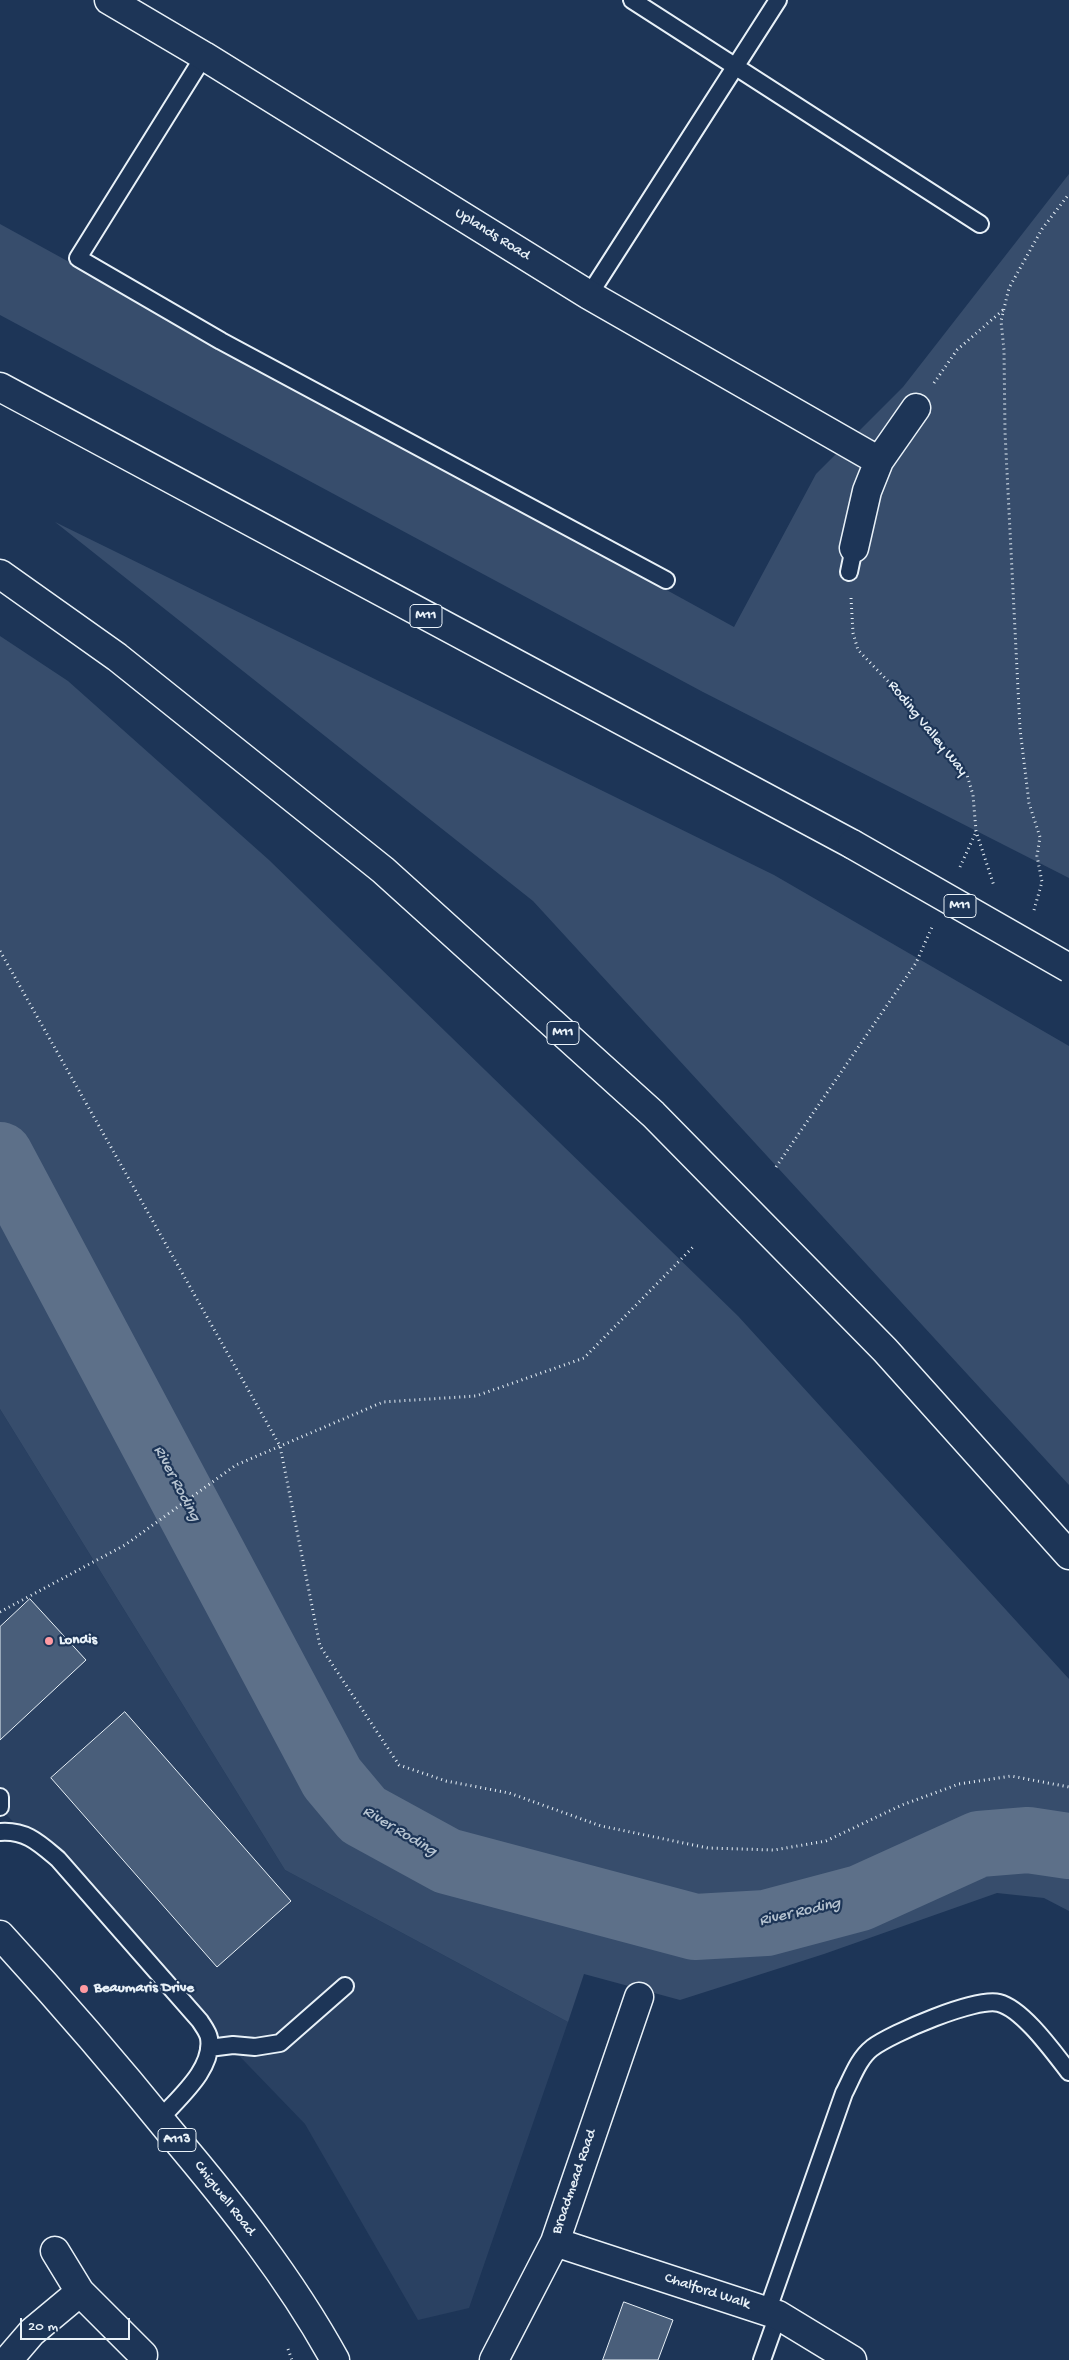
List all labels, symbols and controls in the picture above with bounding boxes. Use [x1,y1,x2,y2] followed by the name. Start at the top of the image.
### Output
[451,205,533,265] street label: Uplands Road
[410,604,442,628] road number: M11
[883,678,971,780] street label: Roding Valley Way
[944,894,976,918] road number: M11
[547,1021,579,1044] road number: M11
[148,1443,204,1525] water label: River Roding
[59,1632,97,1650] place label: Londis
[43,1635,55,1647] marker: Londis
[359,1802,439,1862] water label: River Roding
[757,1894,843,1932] water label: River Roding
[94,1980,194,1998] place label: Beaumaris Drive
[78,1983,90,1995] marker: Beaumaris Drive
[549,2127,601,2237] street label: Broadmead Road
[158,2128,196,2152] road number: A113
[189,2158,259,2240] street label: Chigwell Road
[662,2270,752,2314] street label: Chalford Walk
[22,2308,132,2340] scale bar
[28,2318,58,2336] text: 20 m

